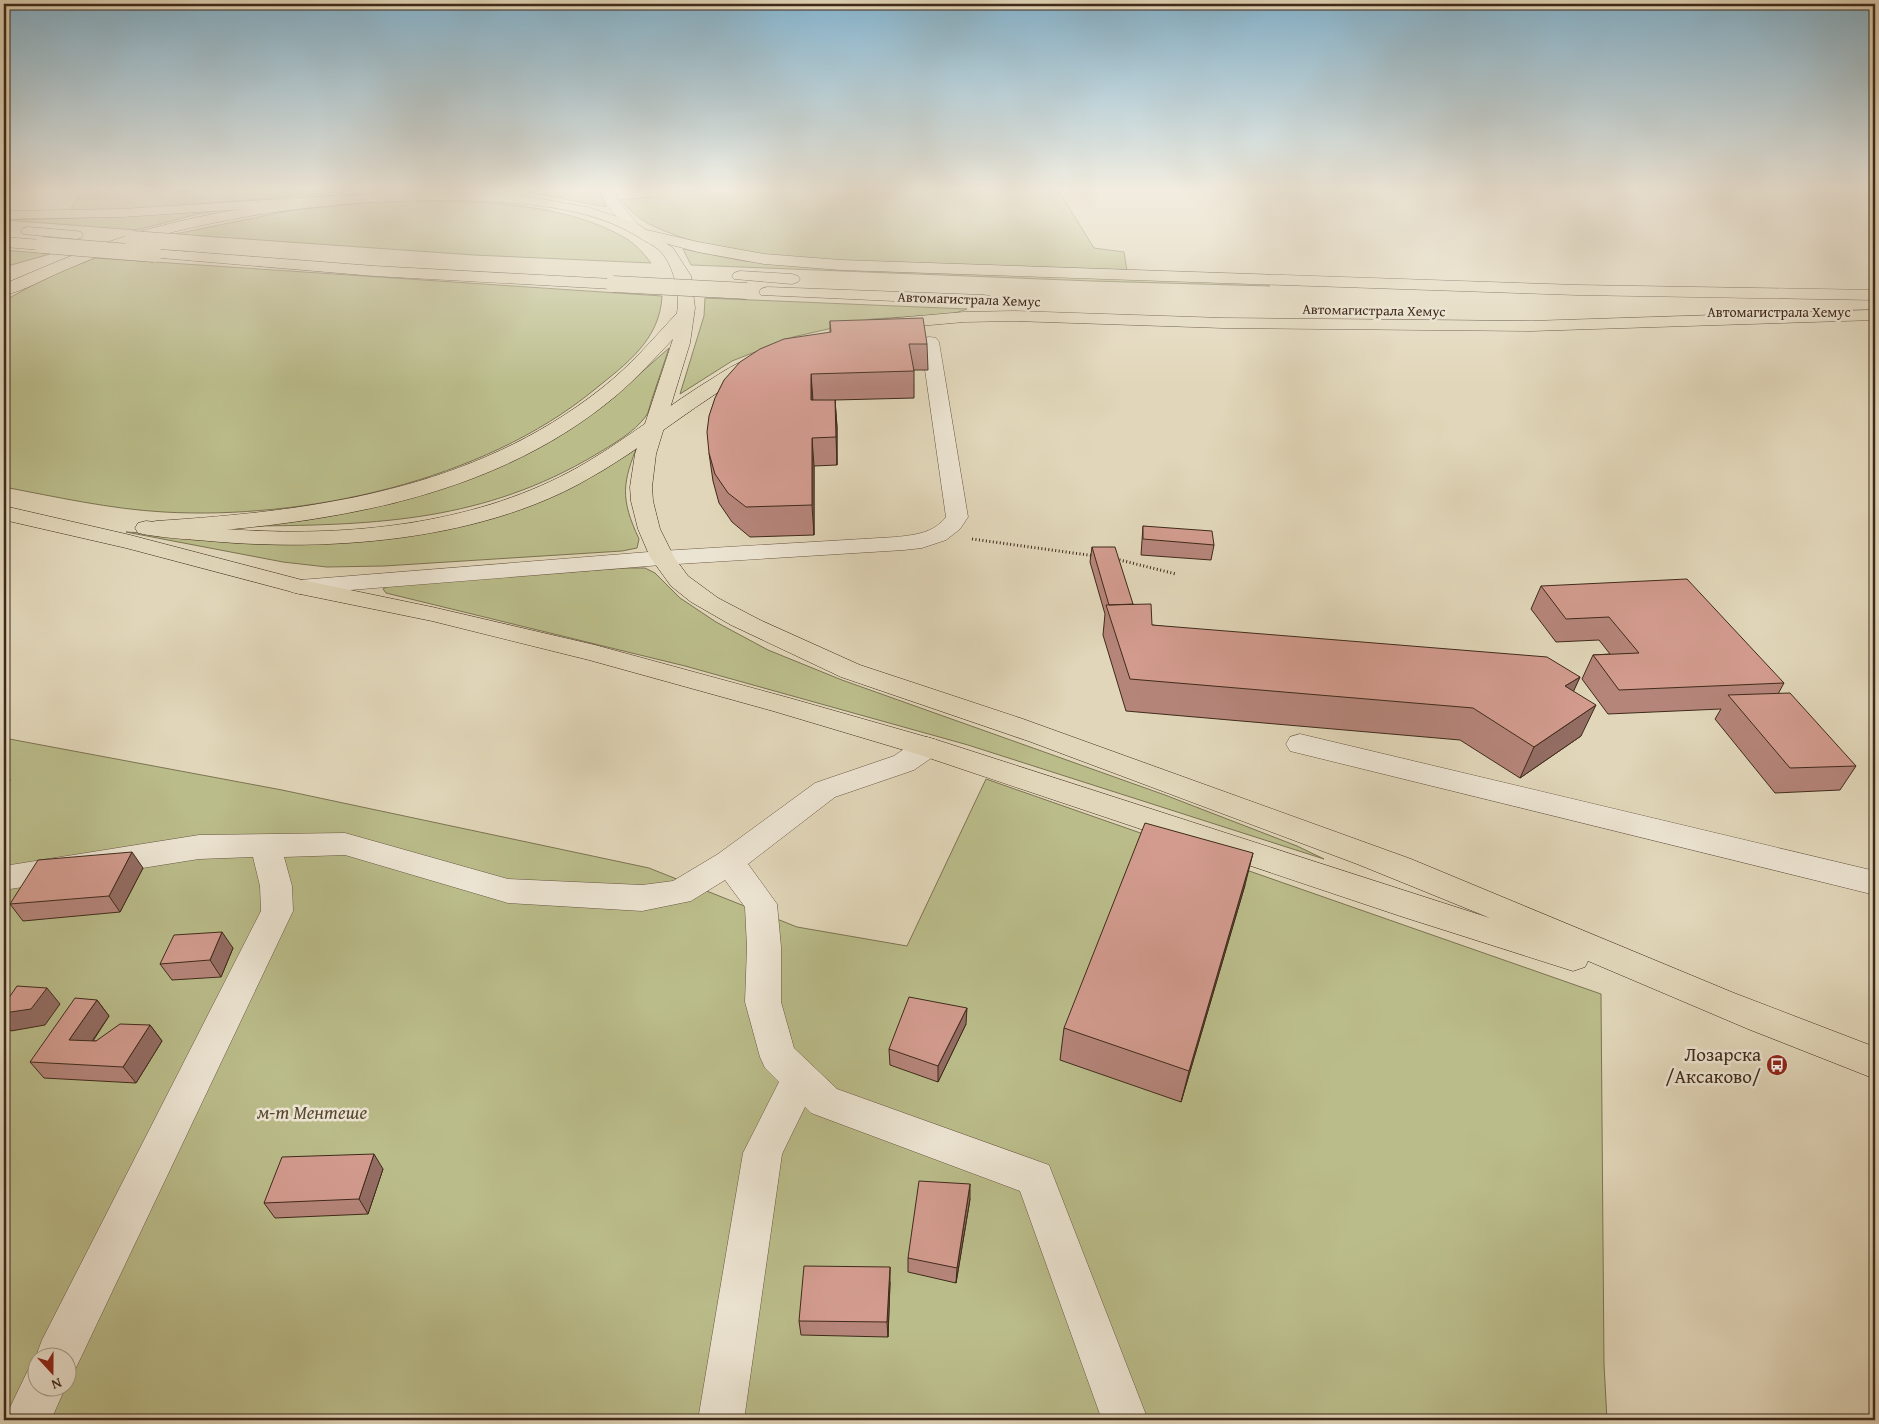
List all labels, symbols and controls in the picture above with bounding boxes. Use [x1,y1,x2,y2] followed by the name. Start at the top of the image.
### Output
[897,287,1041,311] street label: Автомагистрала Хемус
[1302,299,1446,321] street label: Автомагистрала Хемус
[1707,302,1851,322] street label: Автомагистрала Хемус
[1666,1040,1761,1090] place label: Лозарска /Аксаково/
[1765,1053,1789,1077] bus stop icon: Лозарска /Аксаково/
[257,1098,367,1126] park label: м-т Ментeше
[28,1346,78,1396] north arrow
[48,1373,65,1395] text: N

